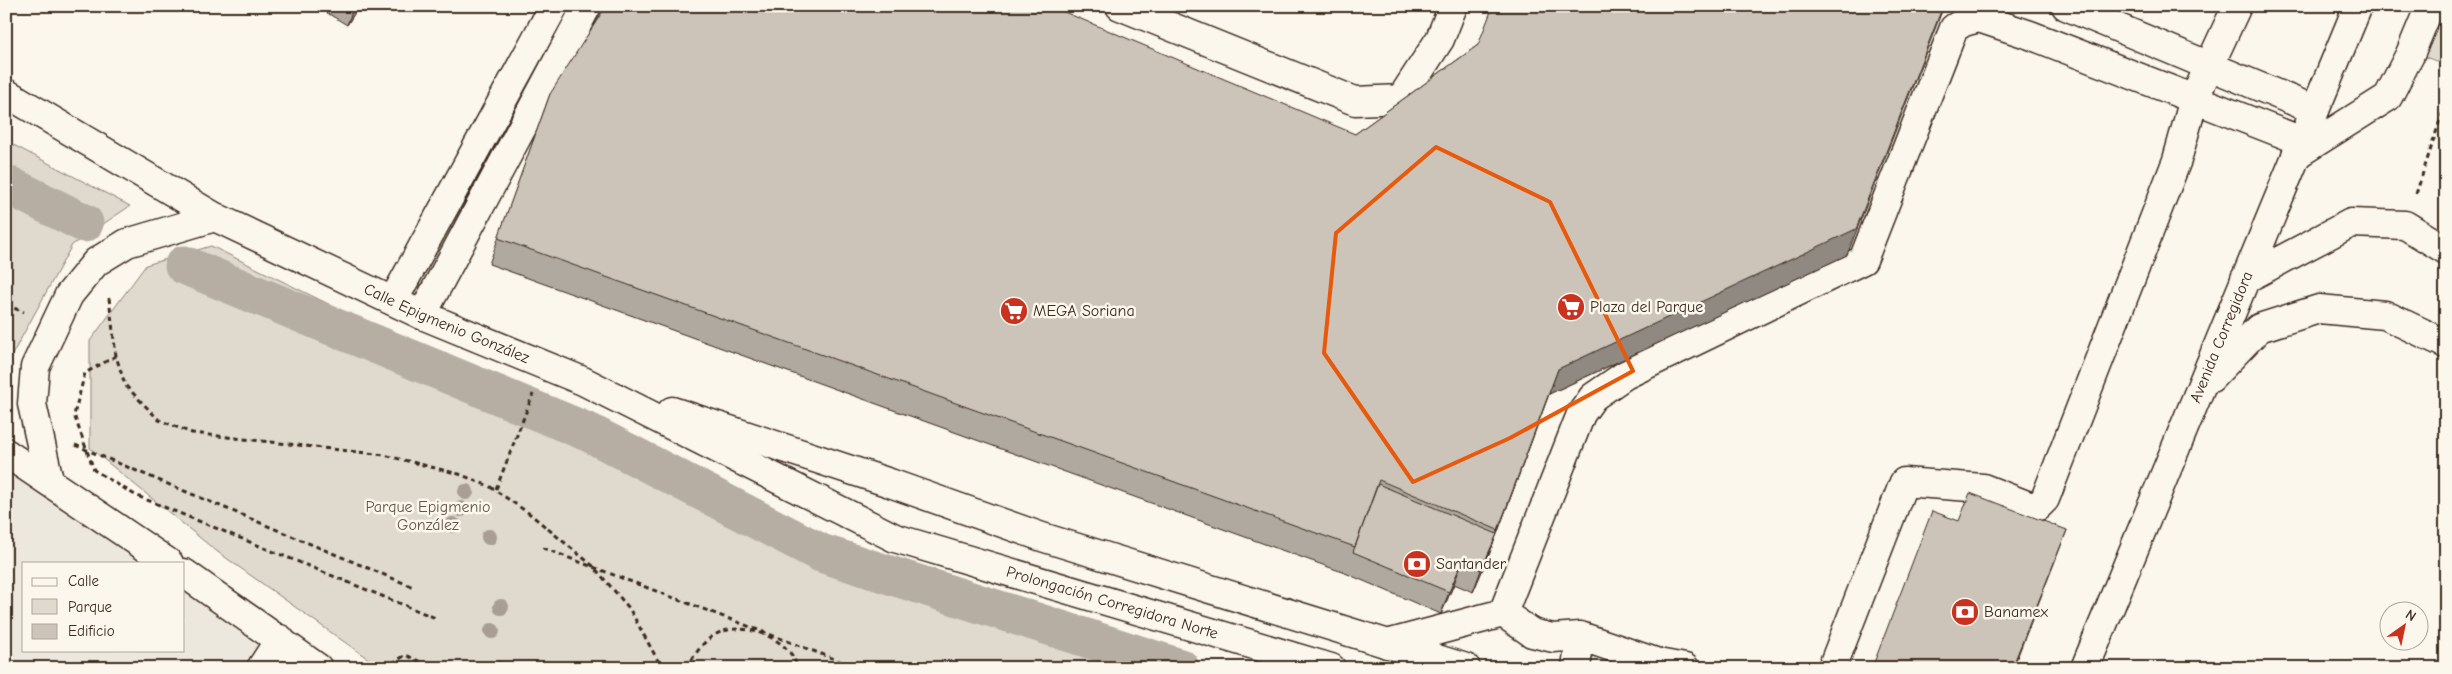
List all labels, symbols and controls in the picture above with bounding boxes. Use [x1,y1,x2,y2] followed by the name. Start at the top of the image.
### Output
[2186,269,2257,405] street label: Avenida Corregidora
[361,280,532,367] street label: Calle Epigmenio González
[1556,292,1586,322] supermarket icon: Plaza del Parque
[999,296,1029,326] supermarket icon: MEGA Soriana
[1590,298,1703,316] place label: Plaza del Parque
[1033,302,1135,320] place label: MEGA Soriana
[366,498,490,534] park label: Parque Epigmenio González
[1402,549,1432,579] bank icon: Santander
[1436,555,1507,573] place label: Santander
[22,562,185,652] legend
[1004,563,1220,643] street label: Prolongación Corregidora Norte
[68,572,100,590] text: Calle
[1950,597,1980,627] bank icon: Banamex
[68,598,113,616] text: Parque
[2380,602,2430,652] north arrow
[1984,603,2049,621] place label: Banamex
[2402,606,2419,625] text: N
[68,622,115,640] text: Edificio

